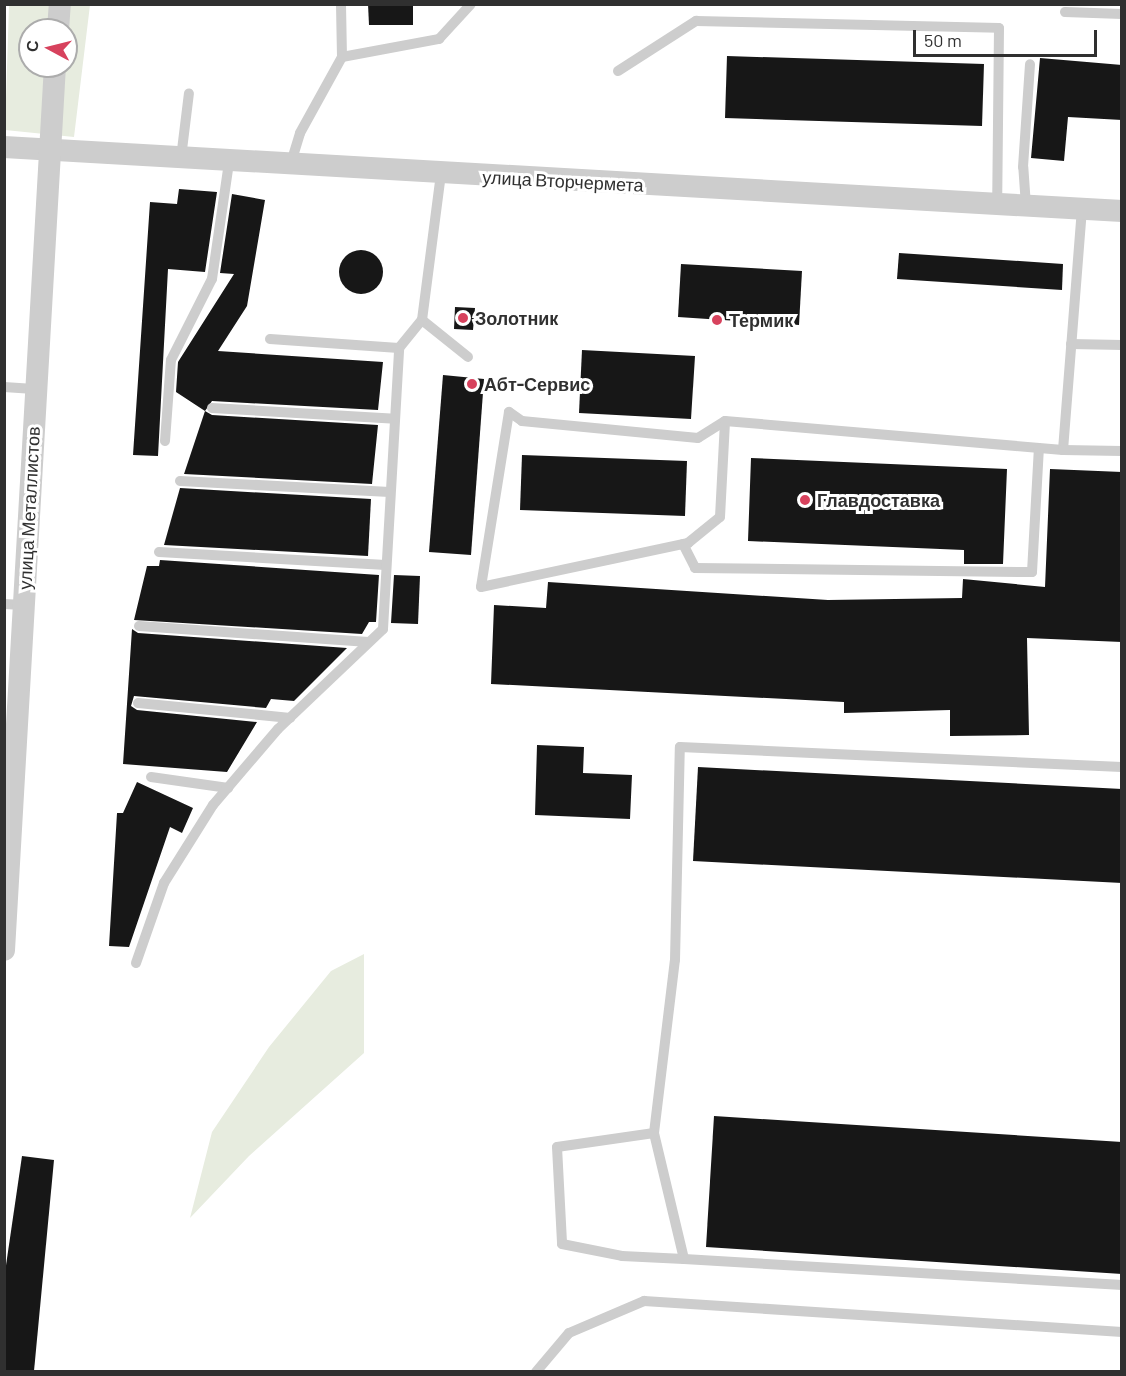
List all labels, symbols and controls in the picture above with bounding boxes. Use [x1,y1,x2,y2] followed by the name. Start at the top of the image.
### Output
[18,18,78,78] north arrow
[916,18,1100,56] scale bar
[924,29,962,51] text: 50 m
[21,39,42,53] text: С
[482,166,644,196] street label: улица Вторчермета
[475,307,558,329] place label: Золотник
[729,309,793,331] place label: Термик
[456,311,470,325] marker: Золотник
[710,313,724,327] marker: Термик
[484,373,590,395] place label: Абт-Сервис
[465,377,479,391] marker: Абт-Сервис
[14,426,44,590] street label: улица Металлистов
[817,489,940,511] place label: Главдоставка
[798,493,812,507] marker: Главдоставка

